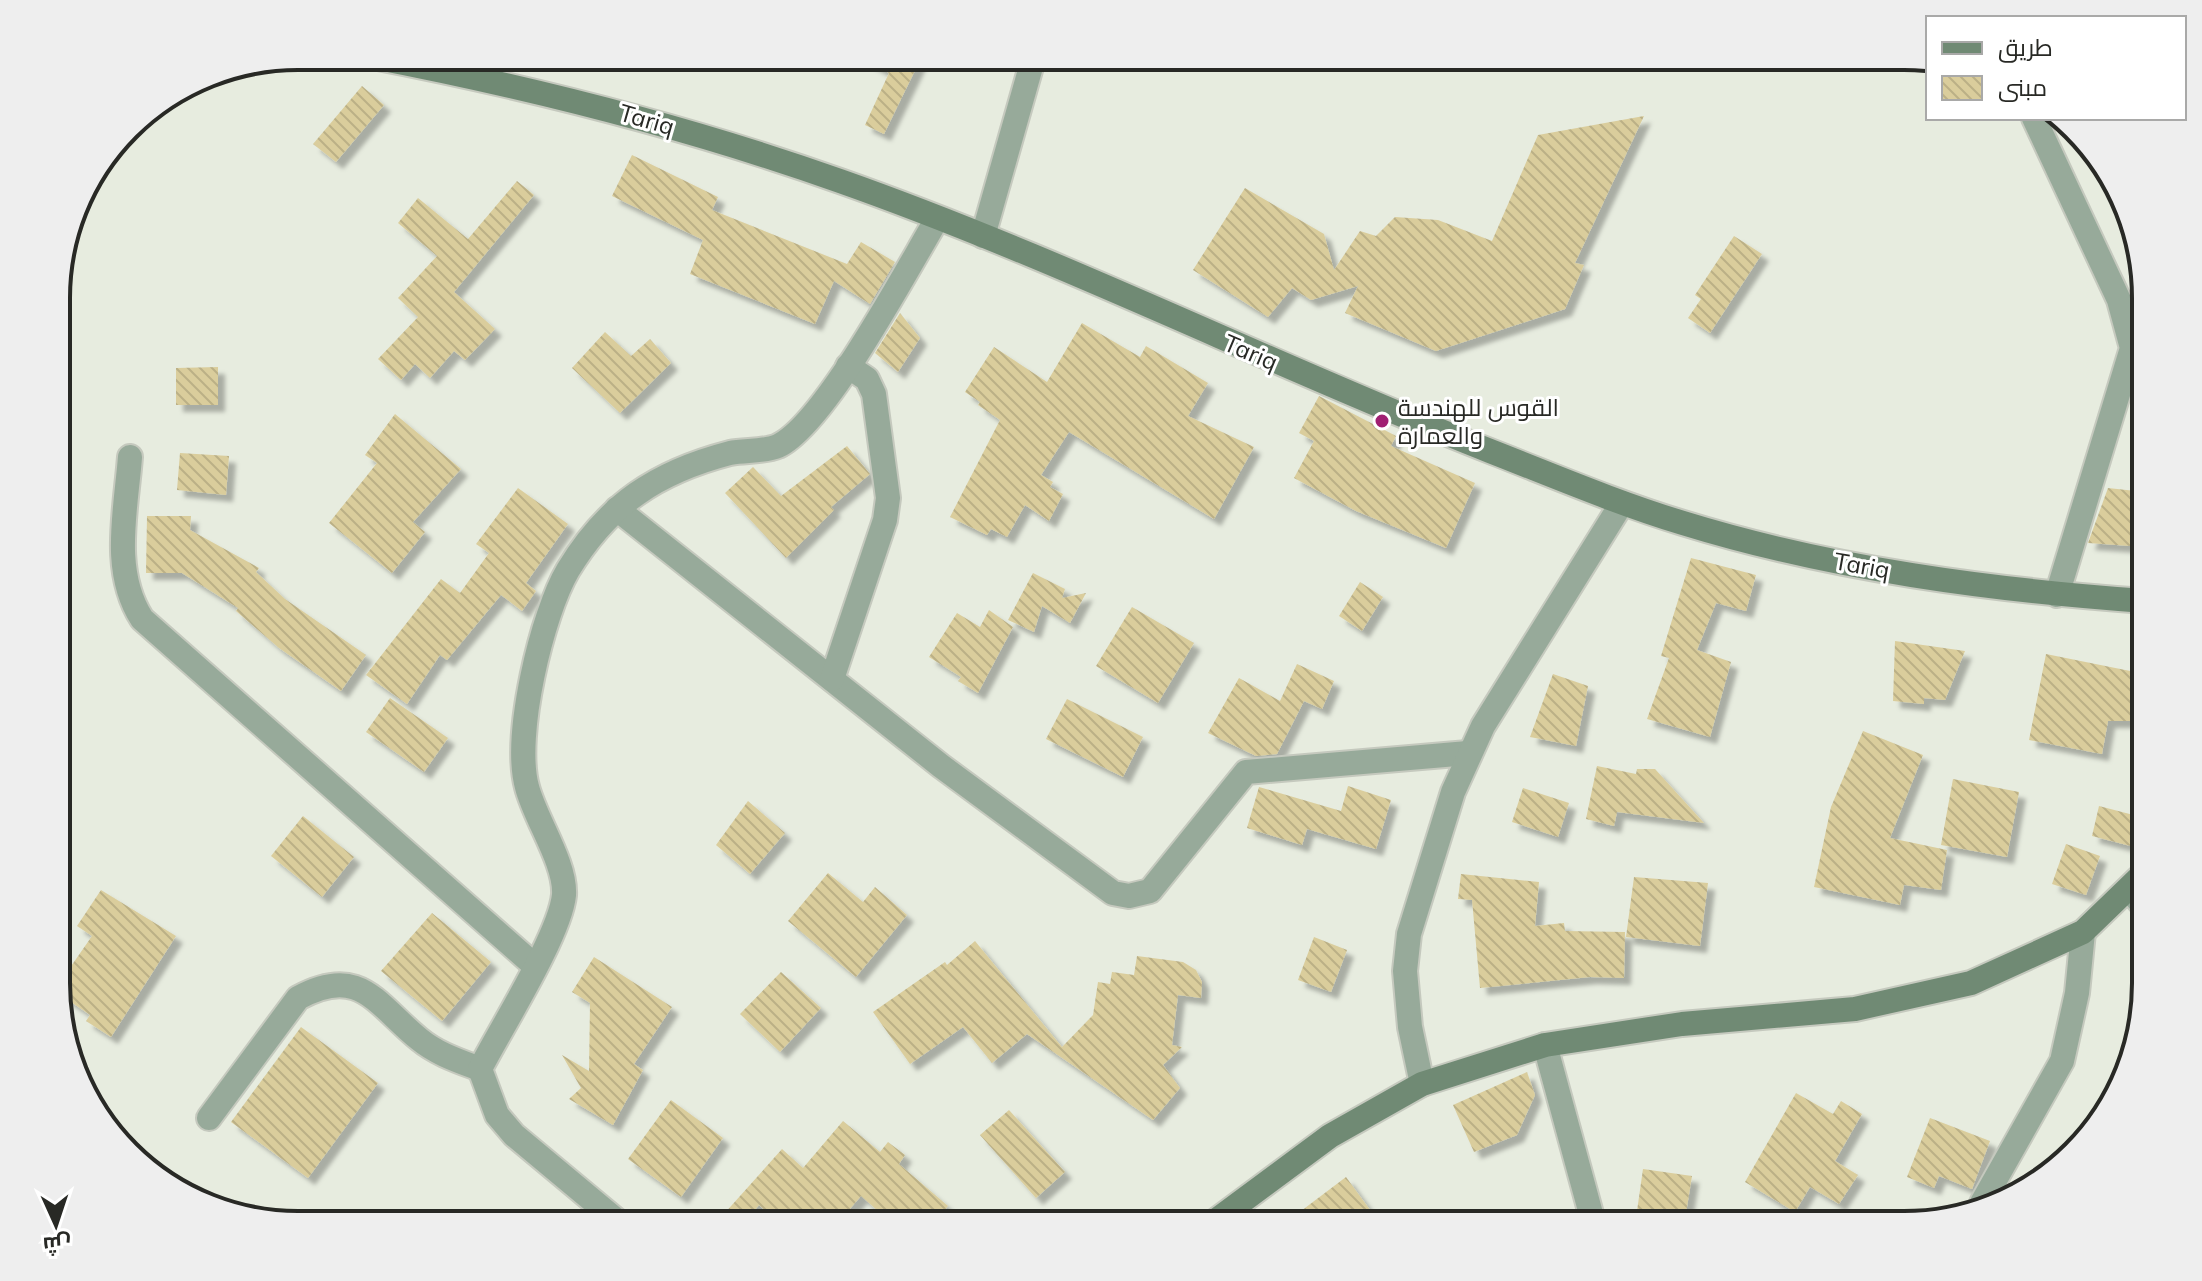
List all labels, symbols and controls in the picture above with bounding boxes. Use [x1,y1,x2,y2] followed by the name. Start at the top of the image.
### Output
[1926,16,2186,120] legend
[1998,32,2053,63] text: طريق
[1998,72,2047,102] text: مبنى
[616,97,678,141] street label: Tariq
[1219,327,1283,377] street label: Tariq
[1398,392,1559,450] place label: القوس للهندسة والعمارة
[1373,412,1391,430] marker: القوس للهندسة والعمارة
[1832,545,1892,585] street label: Tariq
[16,1185,96,1265] north arrow
[42,1230,72,1260] text: ش

